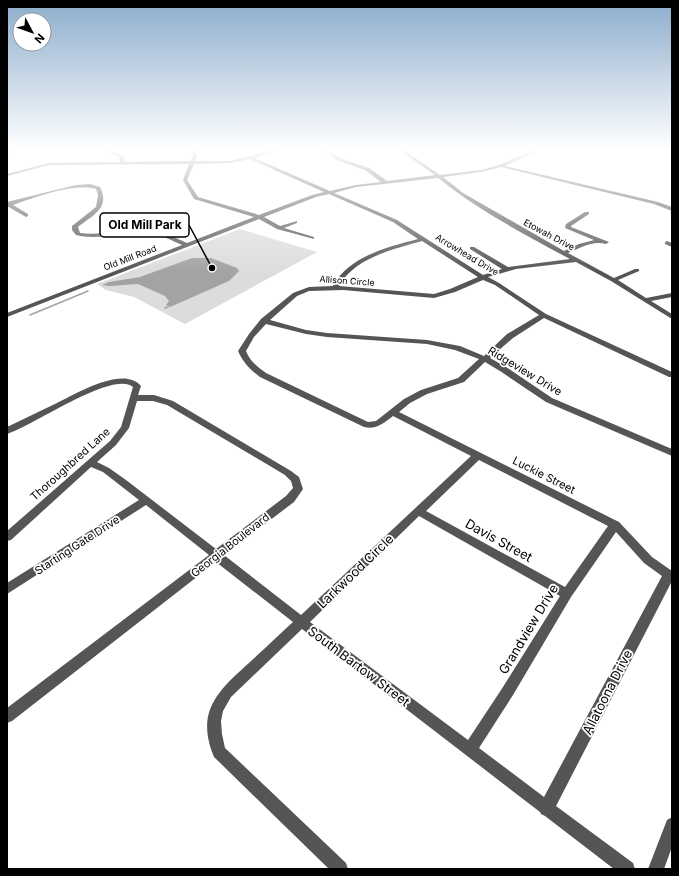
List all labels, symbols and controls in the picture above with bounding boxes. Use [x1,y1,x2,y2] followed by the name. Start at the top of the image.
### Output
[12,12,52,52] north arrow
[32,31,48,46] text: N
[100,213,189,237] callout: Old Mill Park
[108,217,182,232] text: Old Mill Park
[522,217,577,253] street label: Etowah Drive
[434,231,501,278] street label: Arrowhead Drive
[102,242,158,273] street label: Old Mill Road
[319,273,375,288] street label: Allison Circle
[485,343,565,399] street label: Ridgeview Drive
[27,424,113,504] street label: Thoroughbred Lane
[510,453,578,497] street label: Luckie Street
[188,510,272,580] street label: Georgia Boulevard
[32,512,122,578] street label: Starting Gate Drive
[463,515,535,565] street label: Davis Street
[313,531,397,611] street label: Larkwood Circle
[495,581,561,677] street label: Grandview Drive
[305,623,413,709] street label: South Bartow Street
[579,647,635,737] street label: Allatoona Drive

